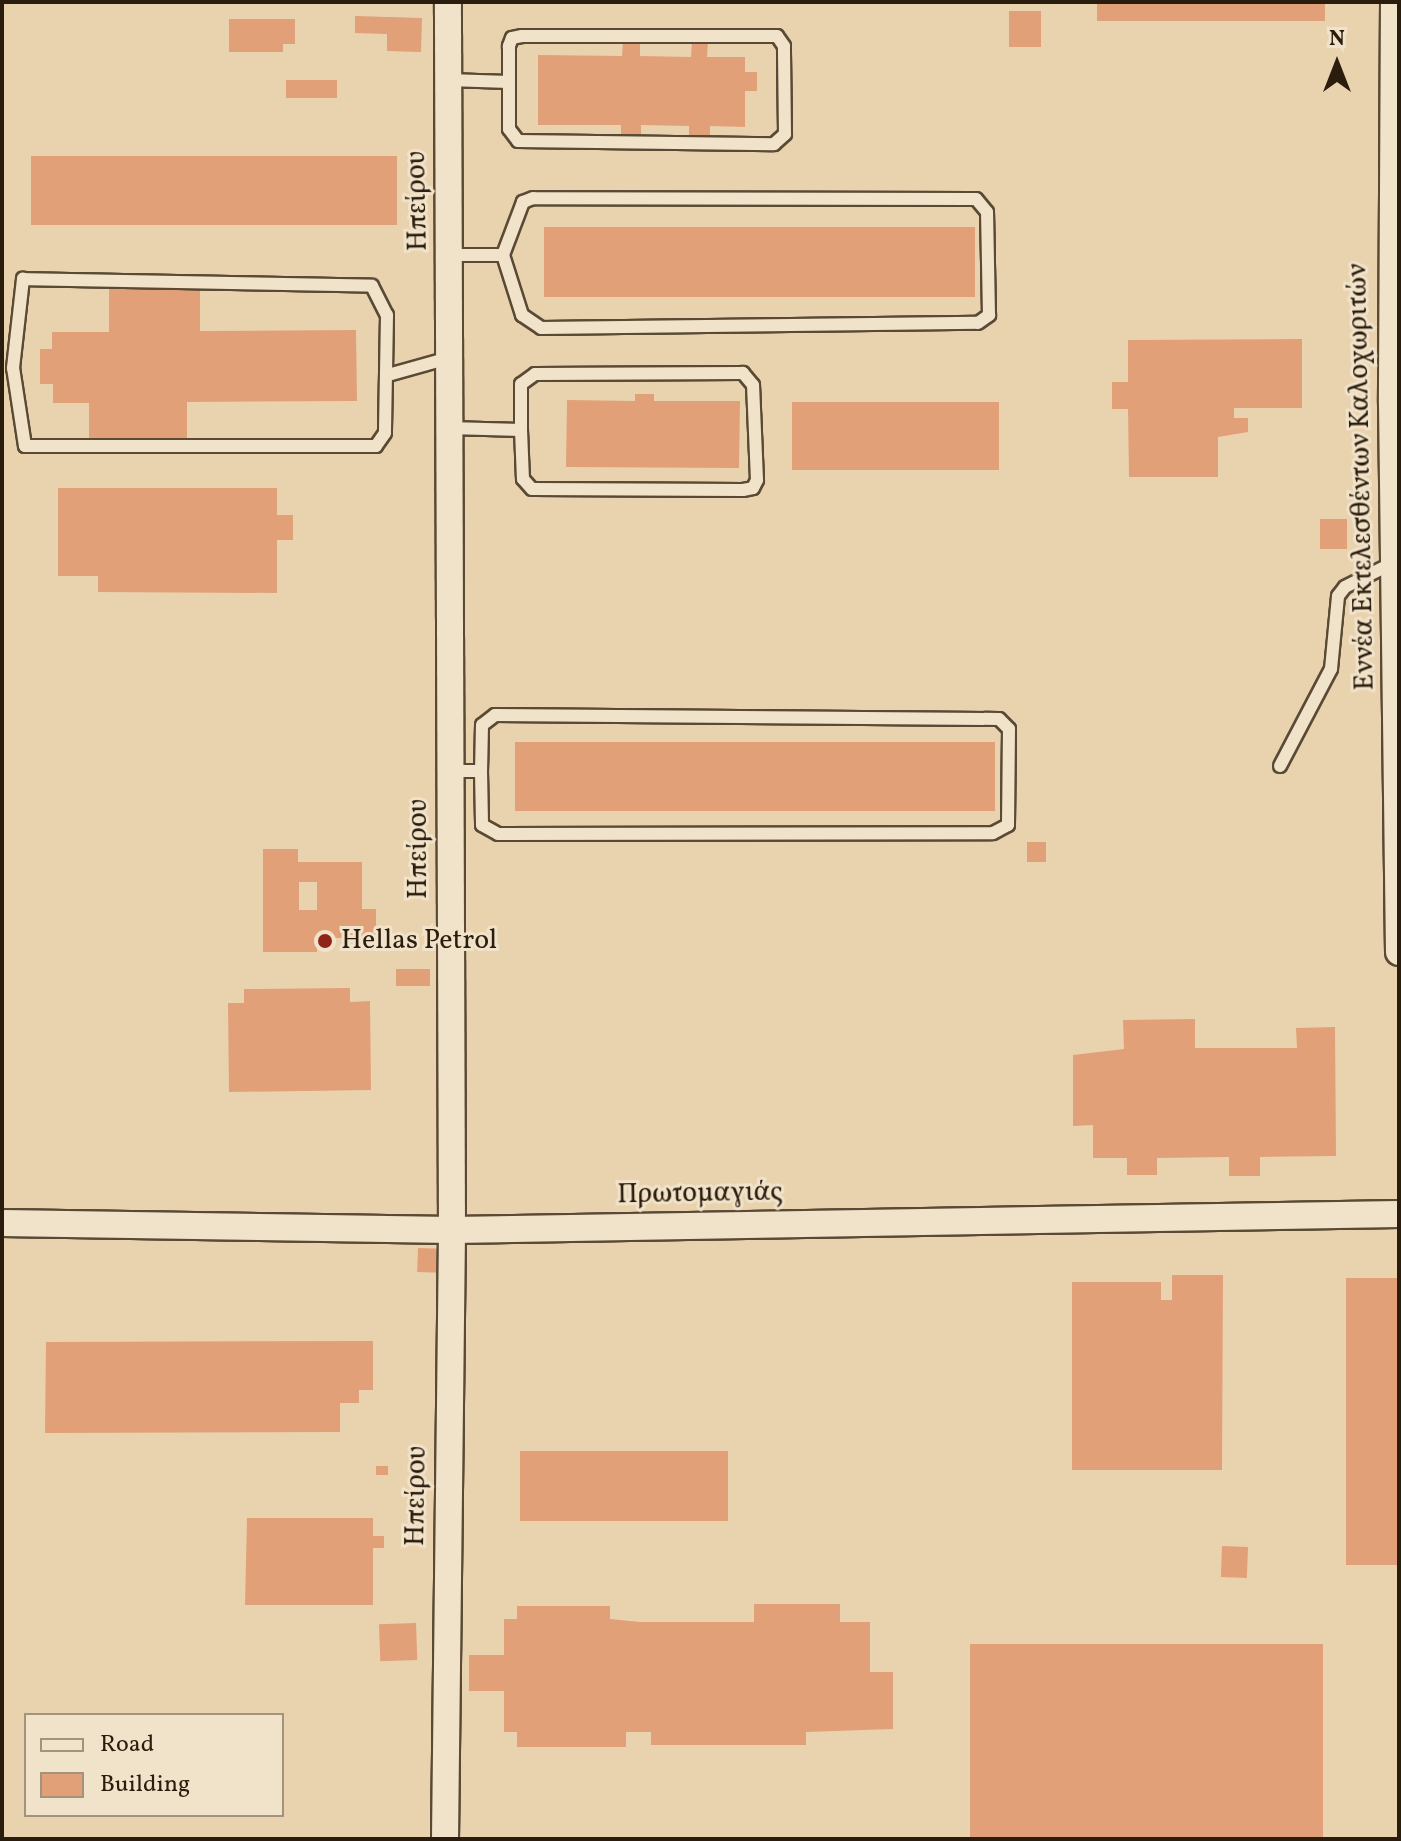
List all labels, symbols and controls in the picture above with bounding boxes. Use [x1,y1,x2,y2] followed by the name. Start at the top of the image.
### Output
[1297,24,1377,104] north arrow
[1329,24,1345,55] text: N
[400,151,436,251] street label: Ηπείρου
[1341,263,1383,691] street label: Εννέα Εκτελεσθέντων Καλοχωριτών
[402,799,436,899] street label: Ηπείρου
[341,924,497,958] place label: Hellas Petrol
[316,932,334,950] marker: Hellas Petrol
[617,1176,783,1212] street label: Πρωτομαγιάς
[399,1446,435,1546] street label: Ηπείρου
[24,1713,284,1817] legend
[100,1728,154,1762] text: Road
[100,1768,190,1802] text: Building

